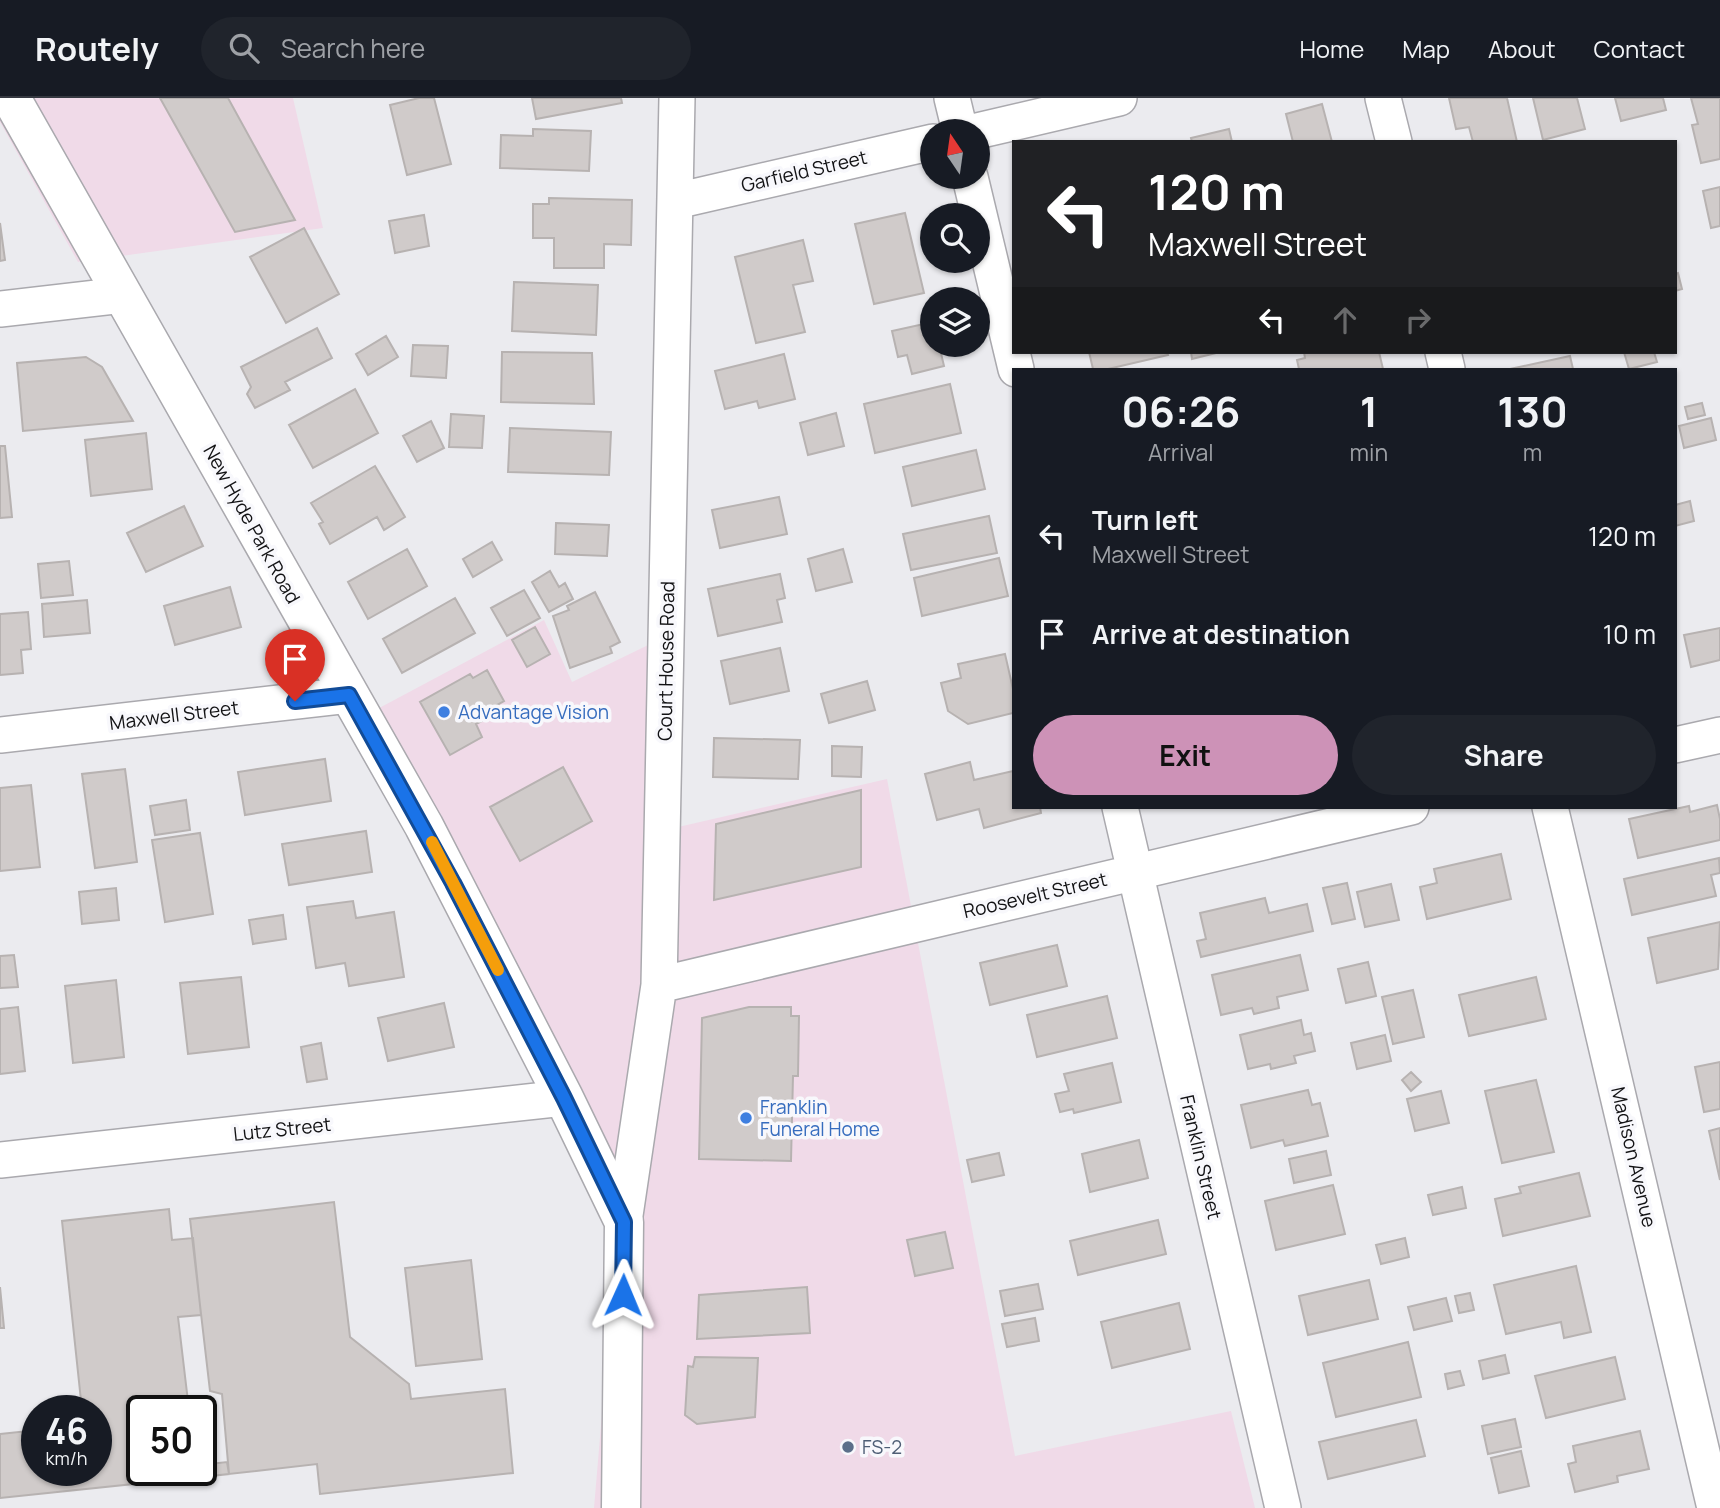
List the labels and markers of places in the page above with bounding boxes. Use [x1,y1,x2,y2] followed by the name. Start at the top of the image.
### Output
[265,629,325,701] pin
[458,699,609,725] place label: Advantage Vision
[436,704,452,720] marker: Advantage Vision
[760,1094,880,1142] place label: Franklin Funeral Home
[738,1110,754,1126] marker: Franklin Funeral Home
[862,1434,902,1460] place label: FS-2
[840,1439,856,1455] marker: FS-2

